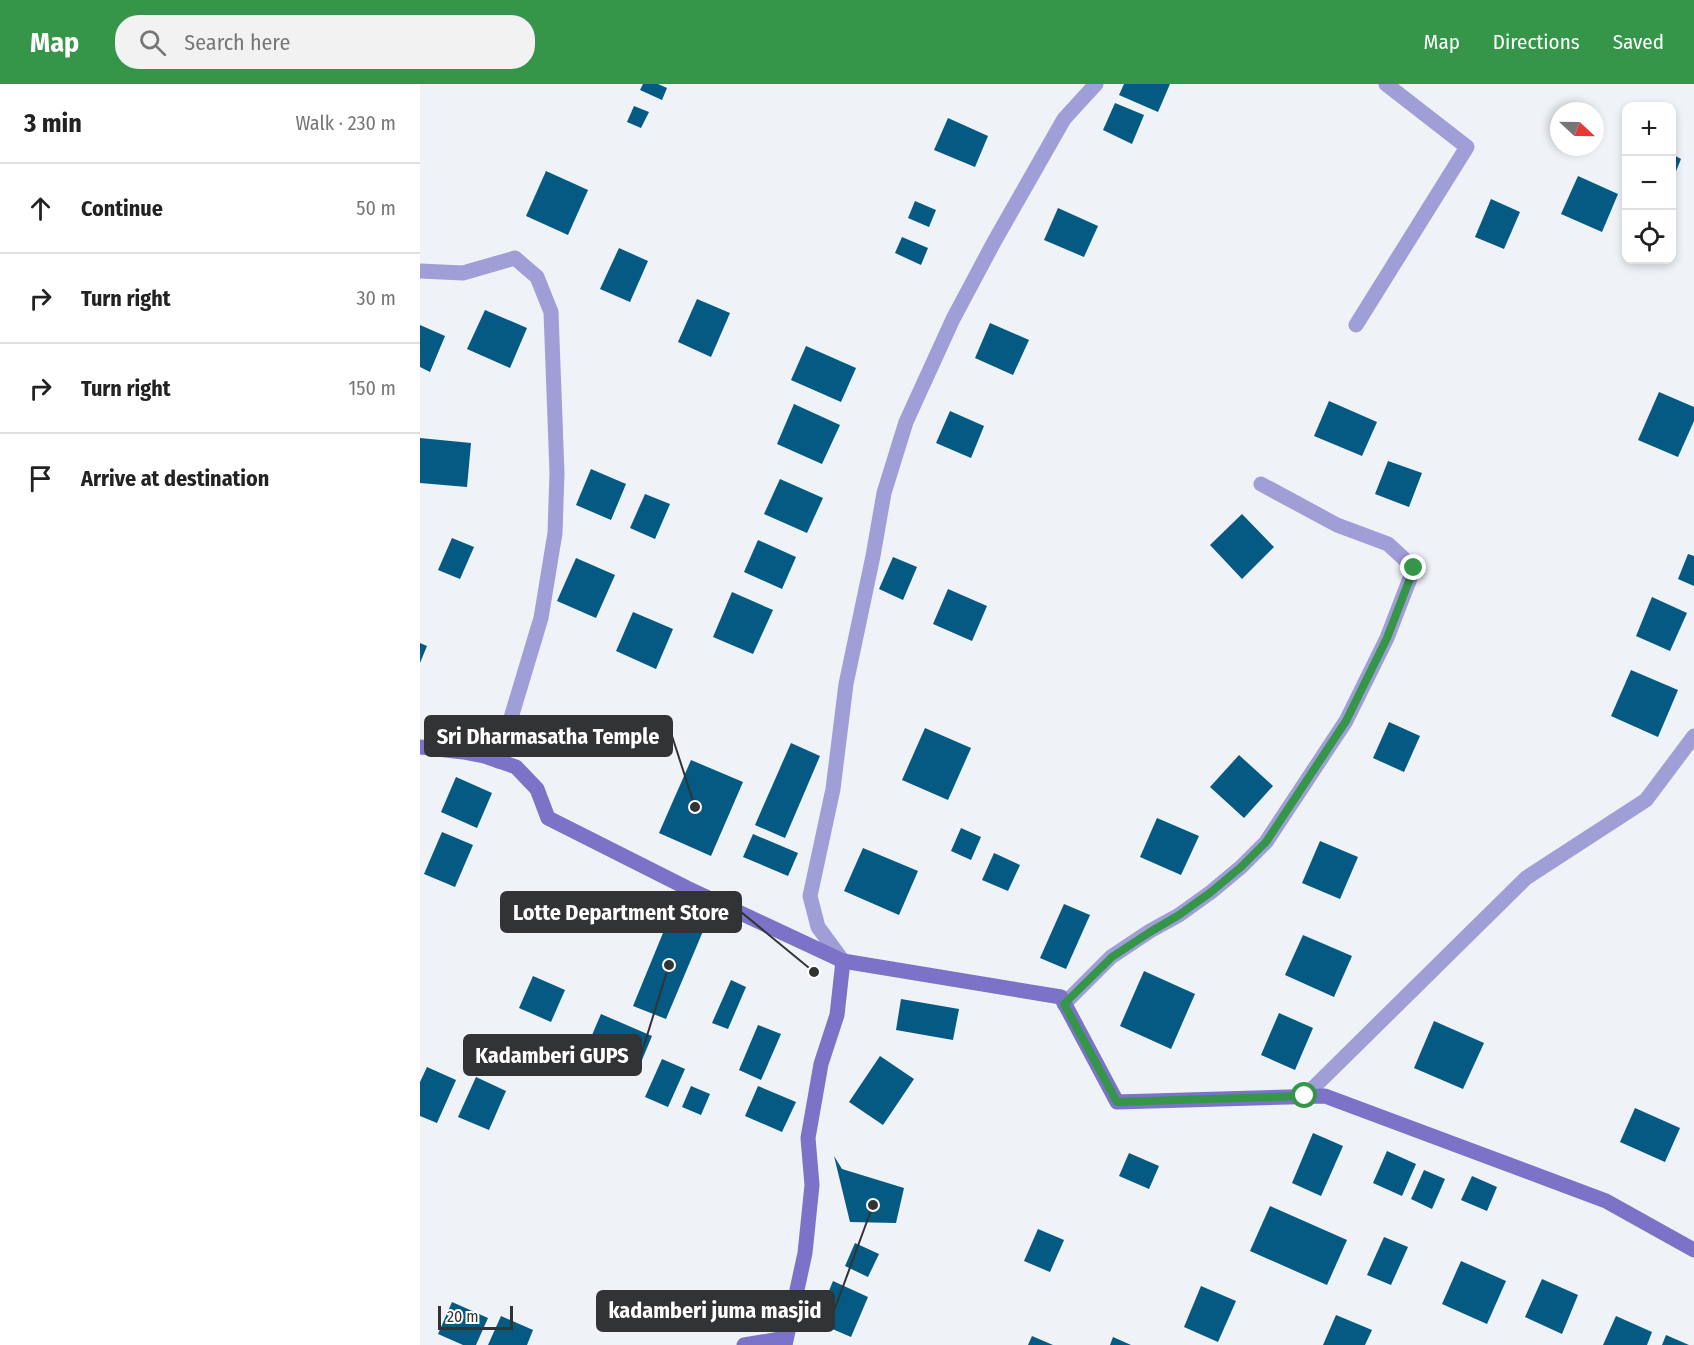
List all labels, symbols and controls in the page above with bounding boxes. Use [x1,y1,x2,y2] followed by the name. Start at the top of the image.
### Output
[115,15,535,69] search box
[30,26,79,59] text: Map
[136,26,169,59] icon: search
[184,29,290,56] text: Search here
[1423,29,1460,55] text: Map
[1493,29,1580,55] text: Directions
[1613,29,1664,55] text: Saved
[1550,102,1604,156] north arrow
[1622,102,1676,264] map controls
[1622,102,1676,156] button: +
[24,108,82,139] text: 3 min
[295,111,396,135] text: Walk · 230 m
[1622,156,1676,210] button: −
[24,192,57,225] icon: ahead
[81,195,163,222] text: Continue
[356,196,396,220] text: 50 m
[1622,210,1676,264] button: locate
[24,282,57,315] icon: right
[81,285,170,312] text: Turn right
[356,286,396,310] text: 30 m
[24,372,57,405] icon: right
[81,375,170,402] text: Turn right
[349,376,396,400] text: 150 m
[24,462,57,495] icon: arrive
[81,465,269,492] text: Arrive at destination
[1400,554,1426,580] route end
[425,716,672,756] callout: Sri Dharmasatha Temple
[437,723,659,750] text: Sri Dharmasatha Temple
[501,892,741,932] callout: Lotte Department Store
[513,899,729,926] text: Lotte Department Store
[464,1035,641,1075] callout: Kadamberi GUPS
[475,1042,629,1069] text: Kadamberi GUPS
[1291,1082,1317,1108] route start
[597,1291,834,1331] callout: kadamberi juma masjid
[609,1297,821,1324] text: kadamberi juma masjid
[438,1303,513,1330] scale bar
[447,1307,478,1326] text: 20 m

